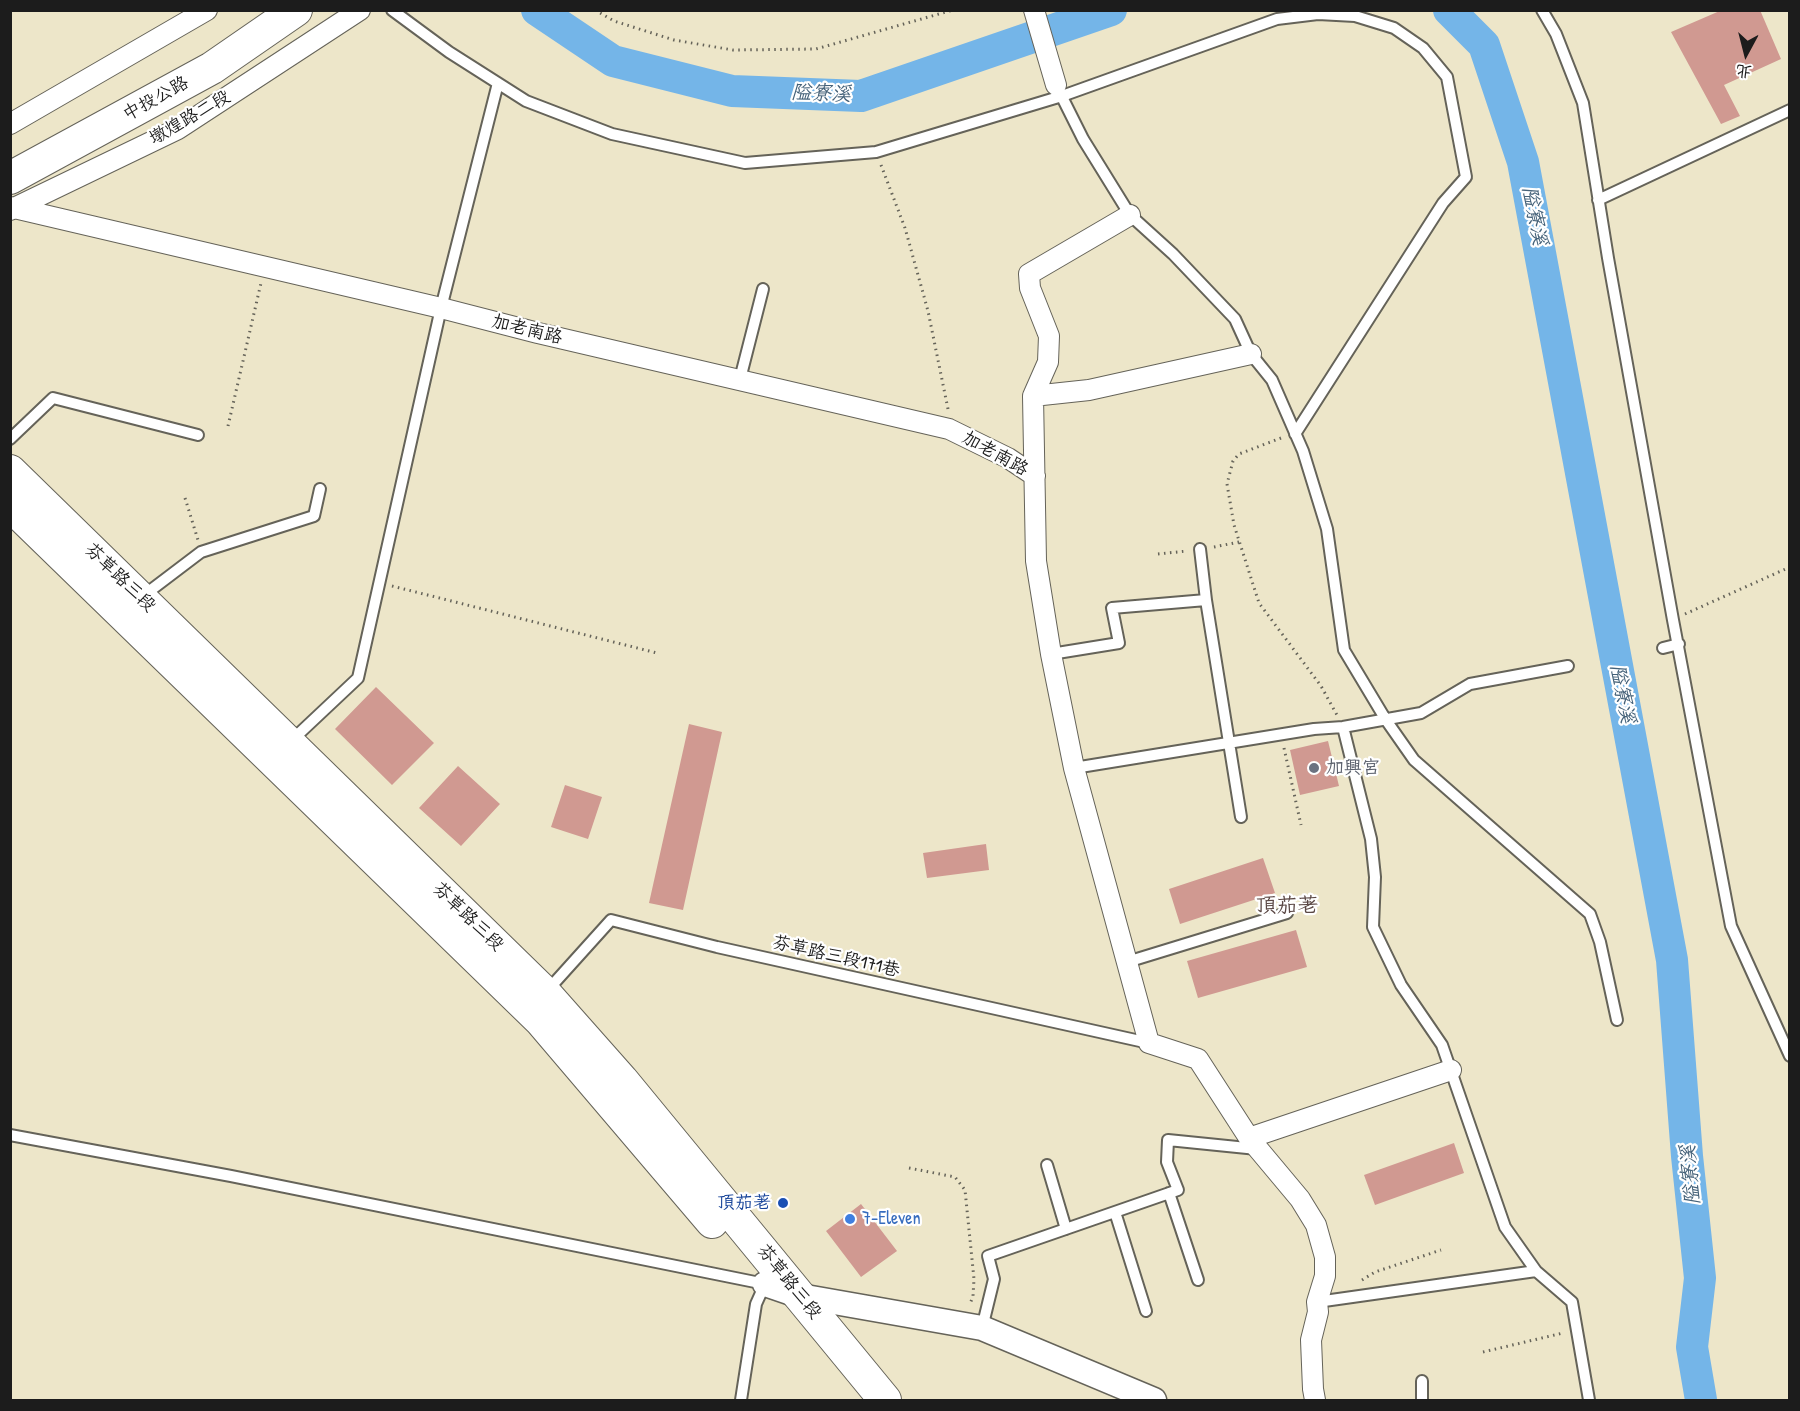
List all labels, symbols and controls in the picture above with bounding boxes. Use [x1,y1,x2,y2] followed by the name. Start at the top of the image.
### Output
[1716,24,1776,84] north arrow
[1735,60,1753,84] text: 北
[119,72,193,126] street label: 中投公路
[791,81,851,107] water label: 隘寮溪
[146,86,234,150] street label: 墩煌路二段
[1516,184,1552,248] water label: 隘寮溪
[489,311,565,349] street label: 加老南路
[958,427,1032,481] street label: 加老南路
[80,539,160,617] street label: 芬草路三段
[1604,662,1640,726] water label: 隘寮溪
[1326,757,1380,779] place label: 加興宮
[1307,761,1321,775] marker: 加興宮
[428,878,508,956] street label: 芬草路三段
[1256,893,1318,919] district label: 頂茄荖
[770,932,902,982] street label: 芬草路三段171巷
[1676,1144,1706,1206] water label: 隘寮溪
[717,1192,771,1214] place label: 頂茄荖
[776,1196,790,1210] marker: 頂茄荖
[862,1208,921,1230] place label: 7-Eleven
[843,1212,857,1226] marker: 7-Eleven
[752,1240,826,1324] street label: 芬草路三段

